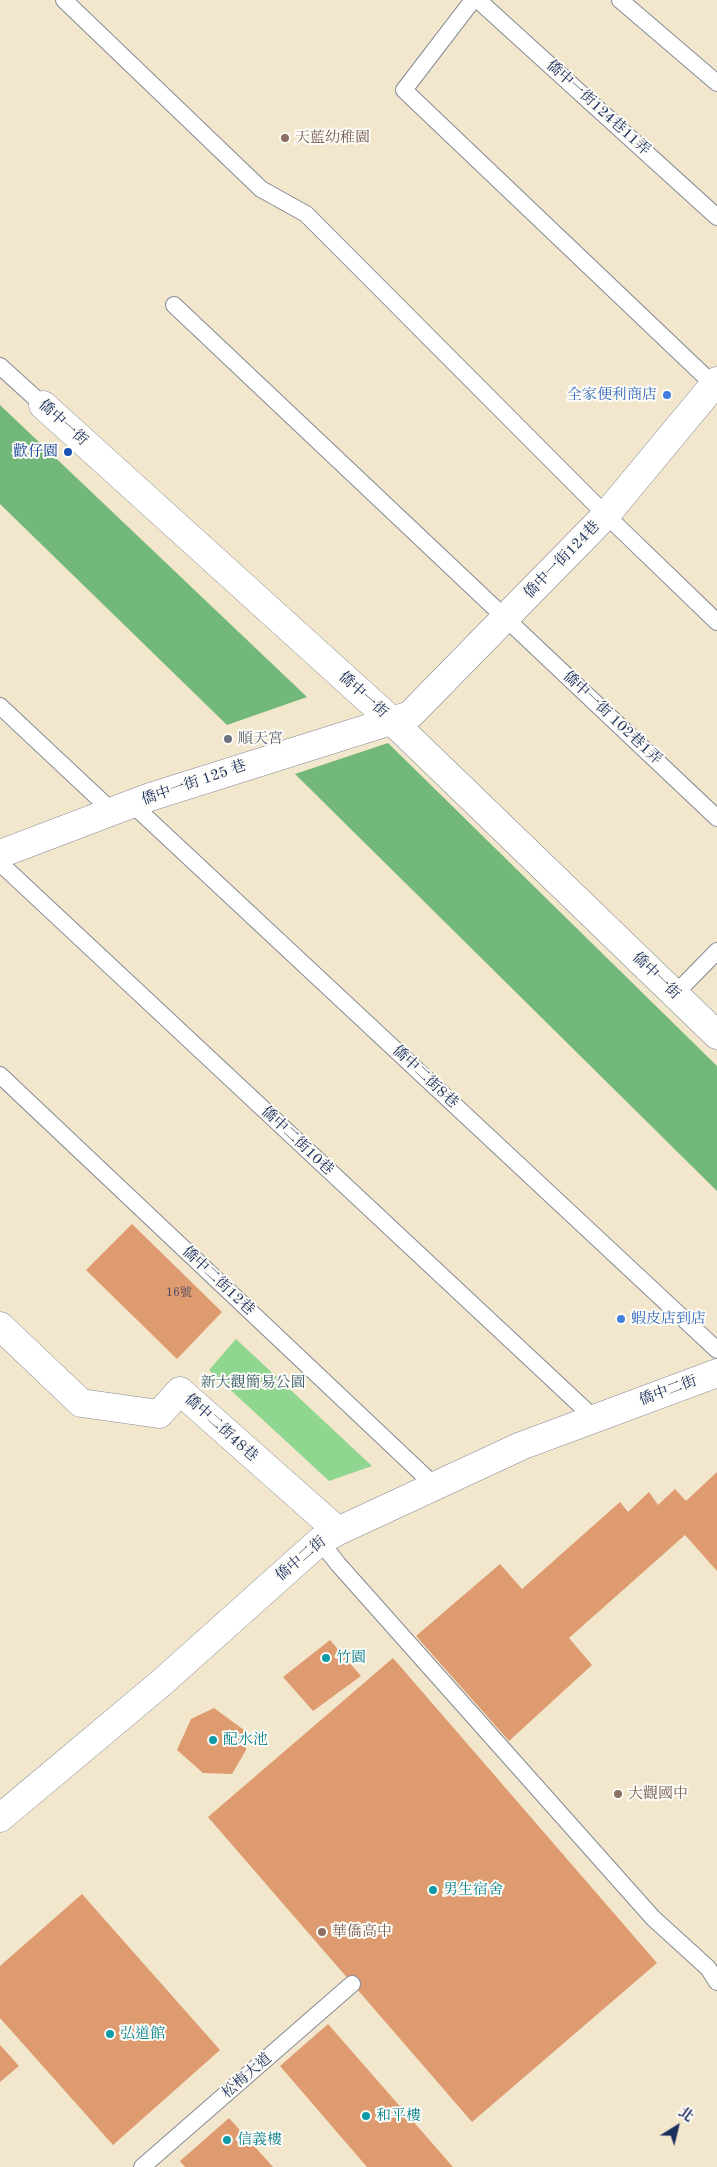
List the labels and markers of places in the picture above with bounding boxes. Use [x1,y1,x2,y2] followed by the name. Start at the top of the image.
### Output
[295,129,370,147] place label: 天藍幼稚園
[279,132,291,144] marker: 天藍幼稚園
[567,386,657,404] place label: 全家便利商店
[661,389,673,401] marker: 全家便利商店
[13,443,58,461] place label: 歡仔園
[62,446,74,458] marker: 歡仔園
[238,730,283,748] place label: 順天宮
[222,733,234,745] marker: 順天宮
[631,1310,706,1328] place label: 蝦皮店到店
[615,1313,627,1325] marker: 蝦皮店到店
[336,1649,366,1667] place label: 竹園
[320,1652,332,1664] marker: 竹園
[223,1731,268,1749] place label: 配水池
[207,1734,219,1746] marker: 配水池
[628,1785,688,1803] place label: 大觀國中
[612,1788,624,1800] marker: 大觀國中
[443,1881,503,1899] place label: 男生宿舍
[427,1884,439,1896] marker: 男生宿舍
[332,1923,392,1941] place label: 華僑高中
[316,1926,328,1938] marker: 華僑高中
[120,2025,165,2043] place label: 弘道館
[104,2028,116,2040] marker: 弘道館
[376,2107,421,2125] place label: 和平樓
[360,2110,372,2122] marker: 和平樓
[237,2131,282,2149] place label: 信義樓
[221,2134,233,2146] marker: 信義樓

